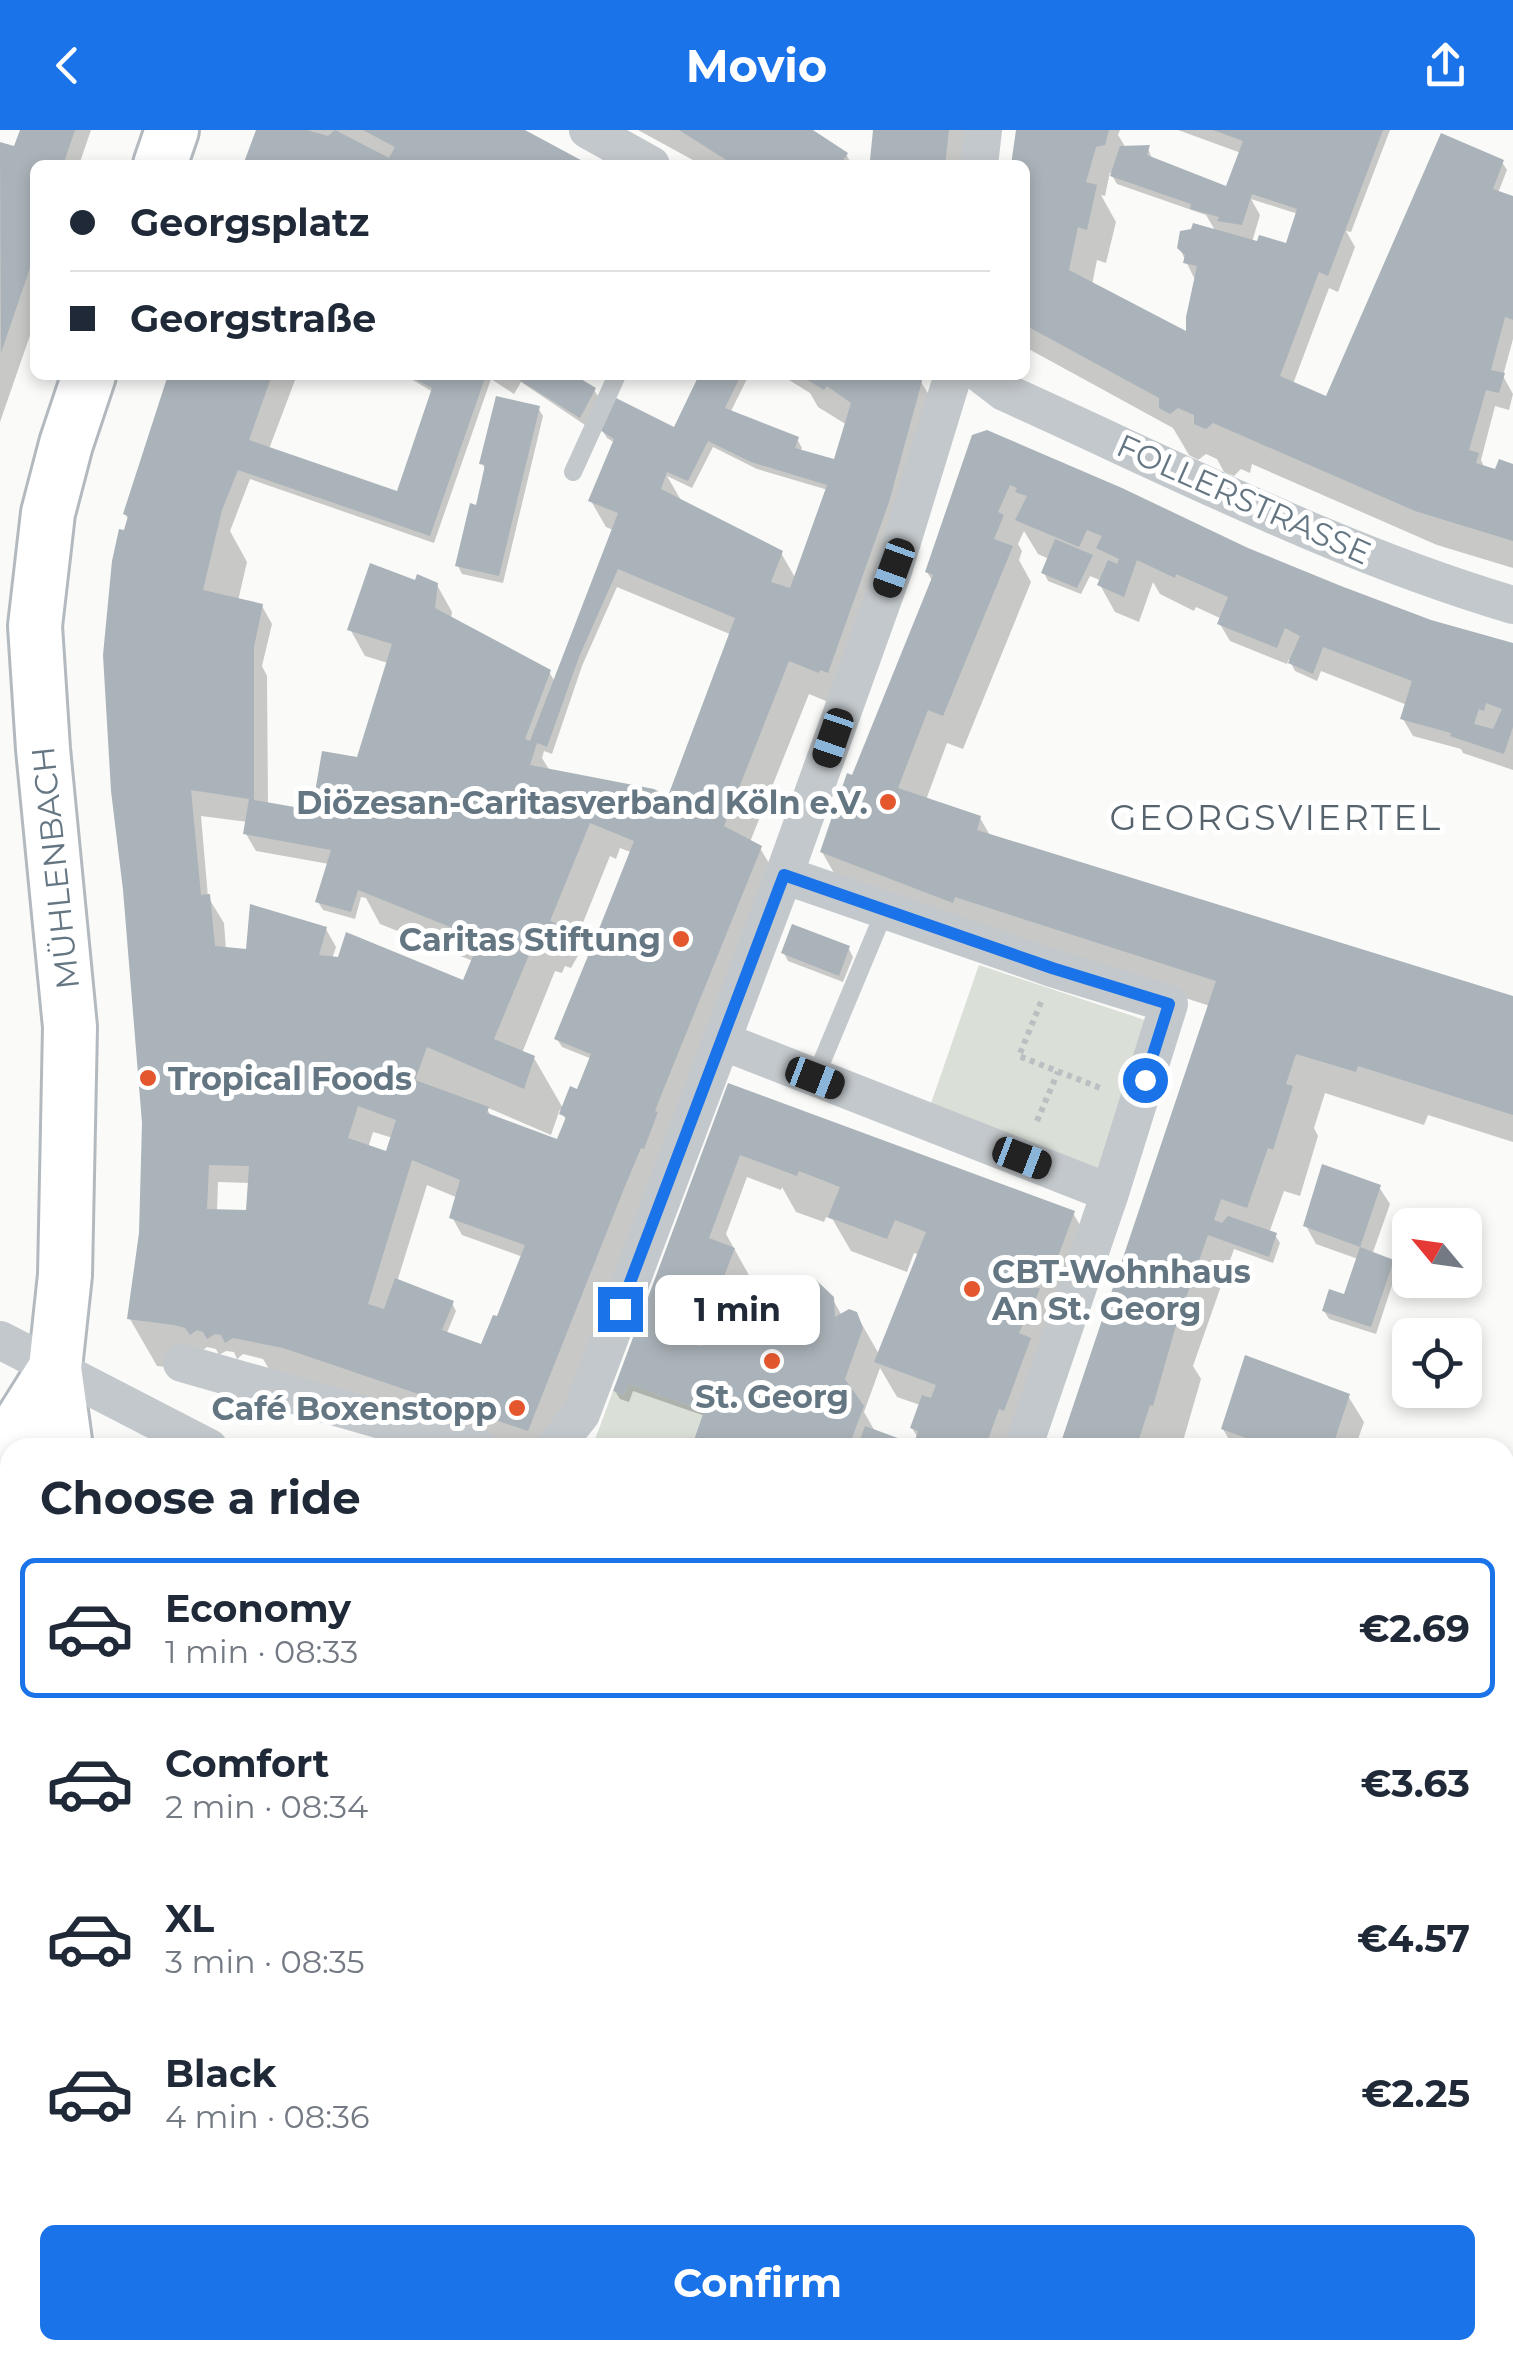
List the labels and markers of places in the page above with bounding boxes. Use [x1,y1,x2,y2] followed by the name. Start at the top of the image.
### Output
[296,783,868,822] place label: Diözesan-Caritasverband Köln e.V.
[877,791,899,813] marker: Diözesan-Caritasverband Köln e.V.
[399,920,661,959] place label: Caritas Stiftung
[670,928,692,950] marker: Caritas Stiftung
[168,1059,412,1098] place label: Tropical Foods
[137,1067,159,1089] marker: Tropical Foods
[991,1252,1251,1328] place label: CBT-Wohnhaus An St. Georg
[961,1278,983,1300] marker: CBT-Wohnhaus An St. Georg
[761,1350,783,1372] marker: St. Georg
[695,1377,849,1416] place label: St. Georg
[211,1389,497,1428] place label: Café Boxenstopp
[506,1397,528,1419] marker: Café Boxenstopp

